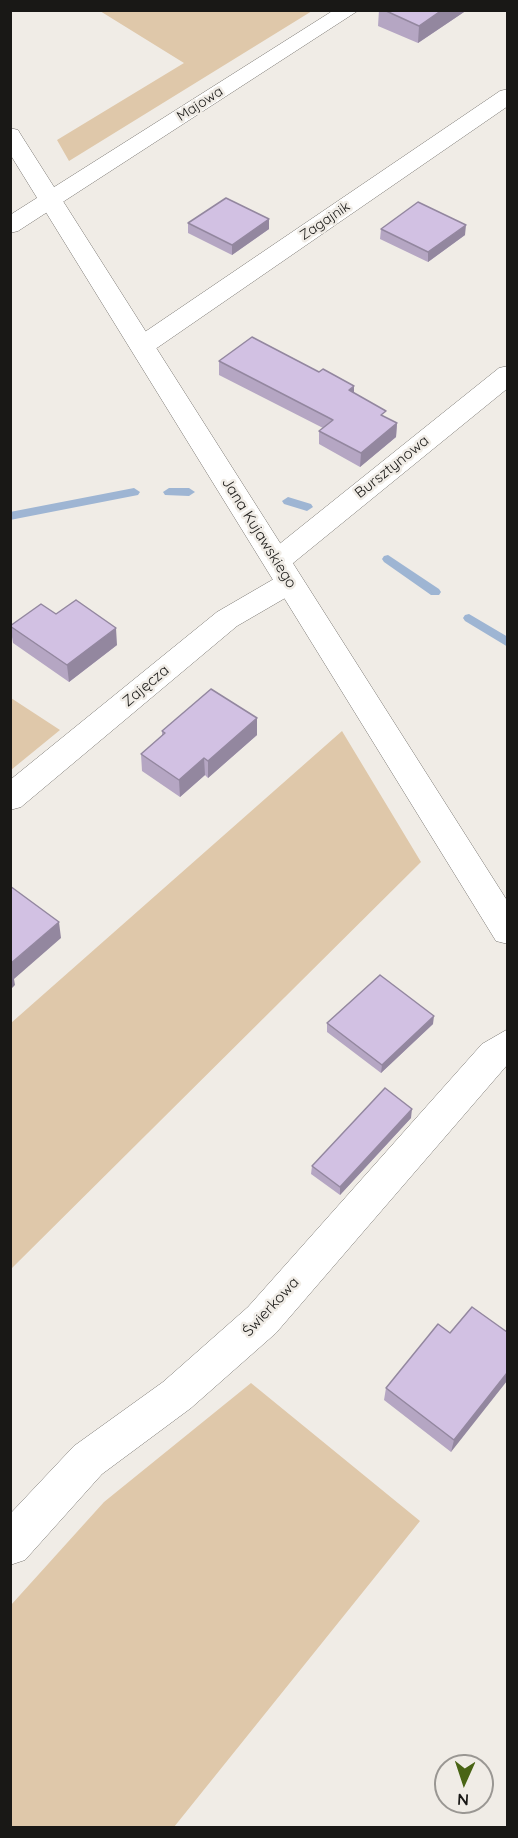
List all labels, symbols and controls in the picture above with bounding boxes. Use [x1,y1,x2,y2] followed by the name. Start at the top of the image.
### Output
[174,83,226,125] street label: Majowa
[297,198,353,244] street label: Zagajnik
[351,432,433,502] street label: Bursztynowa
[218,474,300,592] street label: Jana Kujawskiego
[119,661,173,711] street label: Zajęcza
[239,1274,303,1340] street label: Świerkowa
[434,1754,494,1814] north arrow
[457,1790,470,1810] text: N

